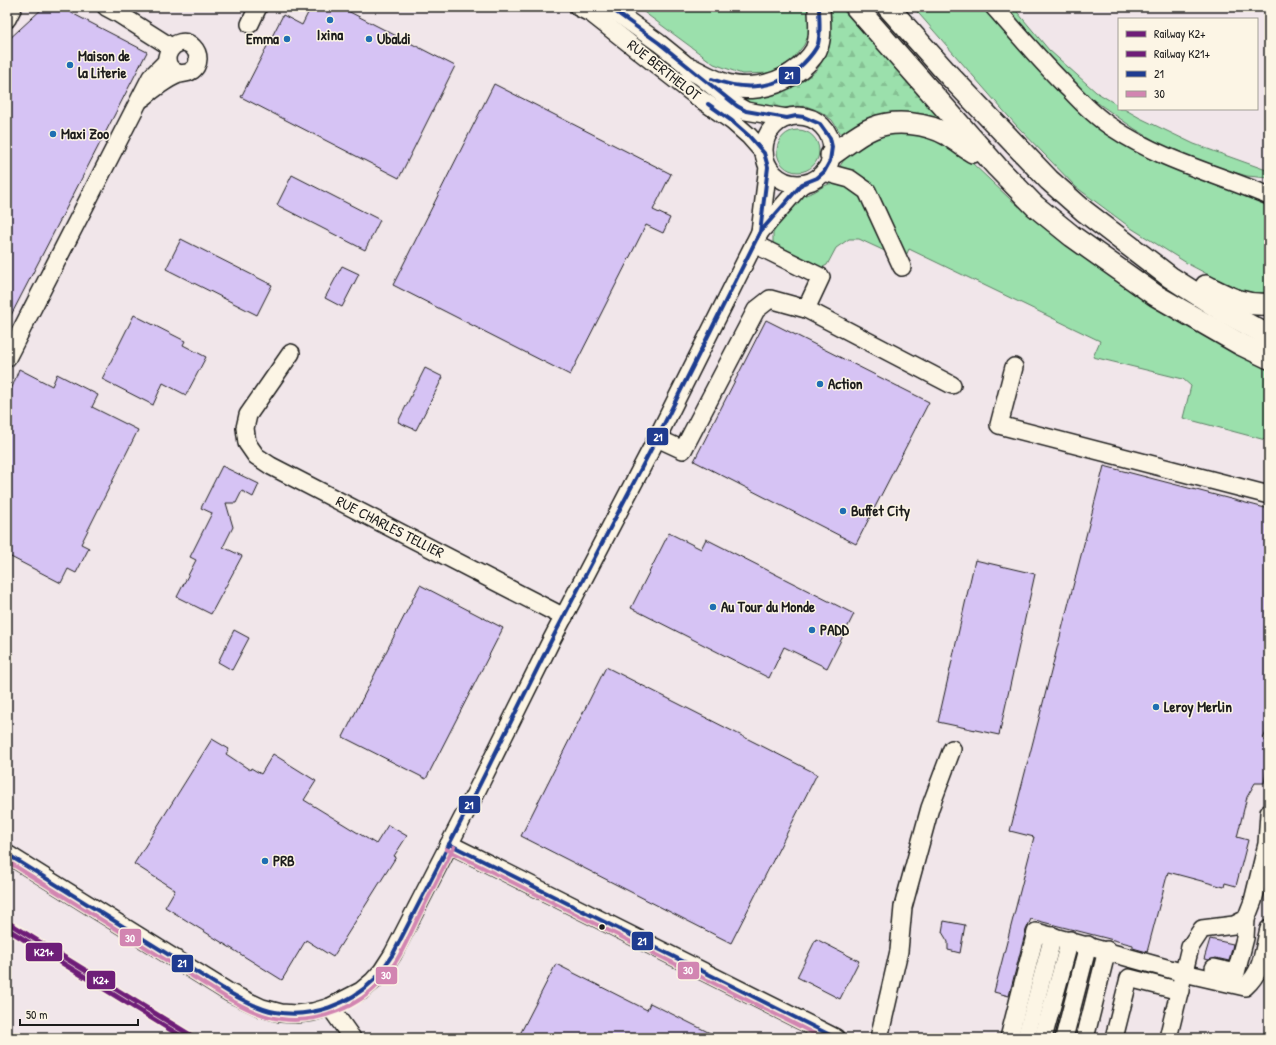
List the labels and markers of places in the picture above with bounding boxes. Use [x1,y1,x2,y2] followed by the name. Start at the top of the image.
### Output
[325,15,335,25] marker: Ixina
[317,24,343,45] place label: Ixina
[246,28,279,49] place label: Emma
[377,28,411,49] place label: Ubaldi
[282,34,292,44] marker: Emma
[364,34,374,44] marker: Ubaldi
[78,45,130,83] place label: Maison de la Literie
[65,60,75,70] marker: Maison de la Literie
[61,123,109,144] place label: Maxi Zoo
[48,129,58,139] marker: Maxi Zoo
[828,373,863,394] place label: Action
[815,379,825,389] marker: Action
[851,500,911,522] place label: Buffet City
[838,506,848,516] marker: Buffet City
[721,596,815,617] place label: Au Tour du Monde
[708,602,718,612] marker: Au Tour du Monde
[820,619,850,640] place label: PADD
[807,625,817,635] marker: PADD
[1164,696,1232,718] place label: Leroy Merlin
[1151,702,1161,712] marker: Leroy Merlin
[273,850,295,871] place label: PRB
[260,856,270,866] marker: PRB
[597,922,607,932] unlabelled marker

